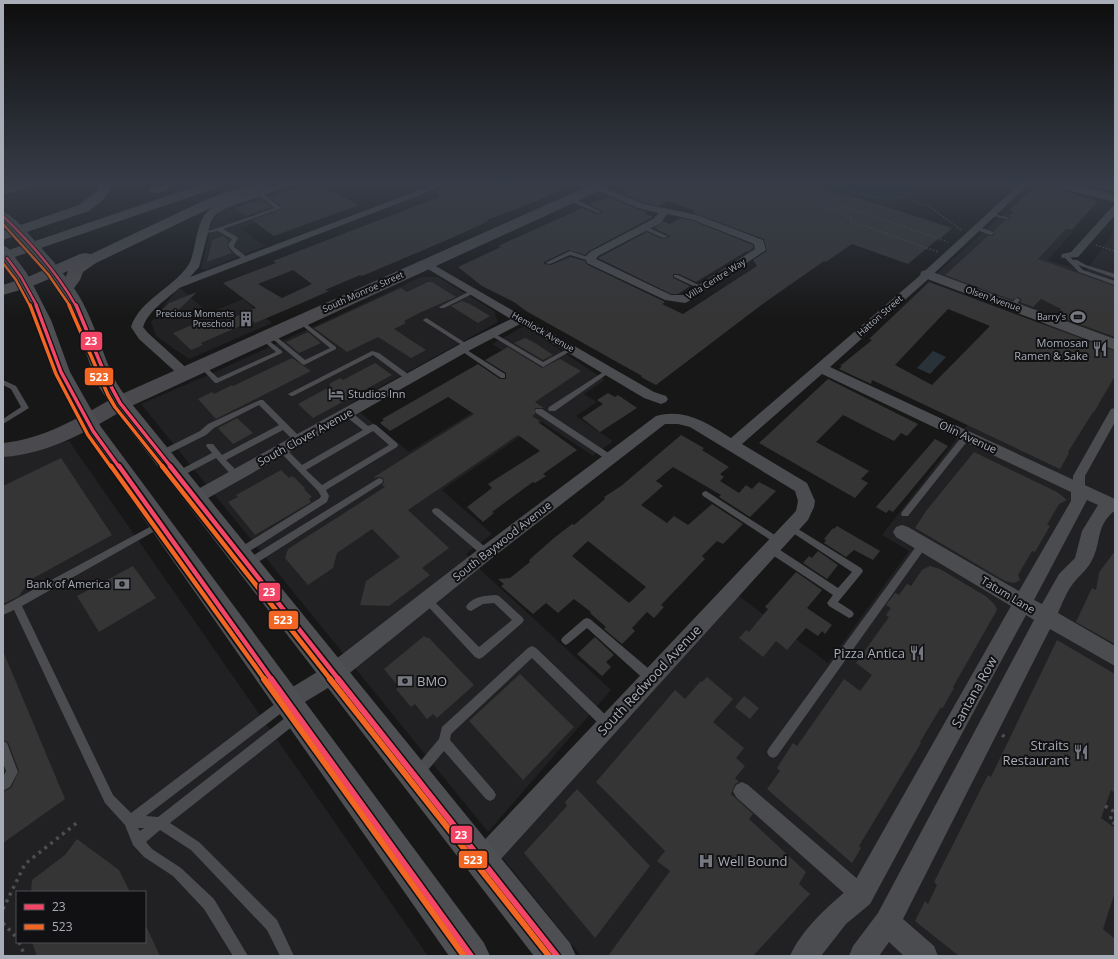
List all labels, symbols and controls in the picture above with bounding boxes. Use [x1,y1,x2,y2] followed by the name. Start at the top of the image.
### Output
[684,255,748,302] street label: Villa Centre Way
[320,268,405,315] street label: South Monroe Street
[964,283,1023,315] street label: Olsen Avenue
[854,292,905,339] street label: Hatton Street
[156,307,234,330] place label: Precious Moments Preschool
[510,308,577,355] street label: Hemlock Avenue
[1069,308,1087,326] sports icon: Barry's
[237,310,255,328] building icon: Precious Moments Preschool
[1037,310,1066,323] place label: Barry's
[80,331,103,351] line badge: 23
[85,333,97,348] text: 23
[1014,335,1088,363] place label: Momosan Ramen & Sake
[1091,340,1109,358] restaurant icon: Momosan Ramen & Sake
[84,367,114,386] line badge: 523
[90,369,108,384] text: 523
[327,385,345,403] hotel icon: Studios Inn
[348,386,406,401] place label: Studios Inn
[255,404,355,469] street label: South Clover Avenue
[937,417,999,456] street label: Olin Avenue
[449,497,554,584] street label: South Baywood Avenue
[978,573,1038,617] street label: Tatum Lane
[113,575,131,593] bank icon: Bank of America
[26,576,110,591] place label: Bank of America
[258,582,281,602] line badge: 23
[263,584,275,599] text: 23
[268,610,299,630] line badge: 523
[274,612,292,627] text: 523
[593,621,705,739] street label: South Redwood Avenue
[834,644,905,662] place label: Pizza Antica
[908,644,926,662] restaurant icon: Pizza Antica
[947,653,1001,731] street label: Santana Row
[396,672,414,690] bank icon: BMO
[417,672,447,690] place label: BMO
[1003,736,1069,769] place label: Straits Restaurant
[1072,743,1090,761] restaurant icon: Straits Restaurant
[450,825,473,844] line badge: 23
[455,827,467,842] text: 23
[458,850,488,869] line badge: 523
[464,852,482,867] text: 523
[697,852,715,870] hospital icon: Well Bound
[718,852,787,870] place label: Well Bound
[16,891,146,943] legend
[52,898,66,915] text: 23
[52,918,73,935] text: 523

